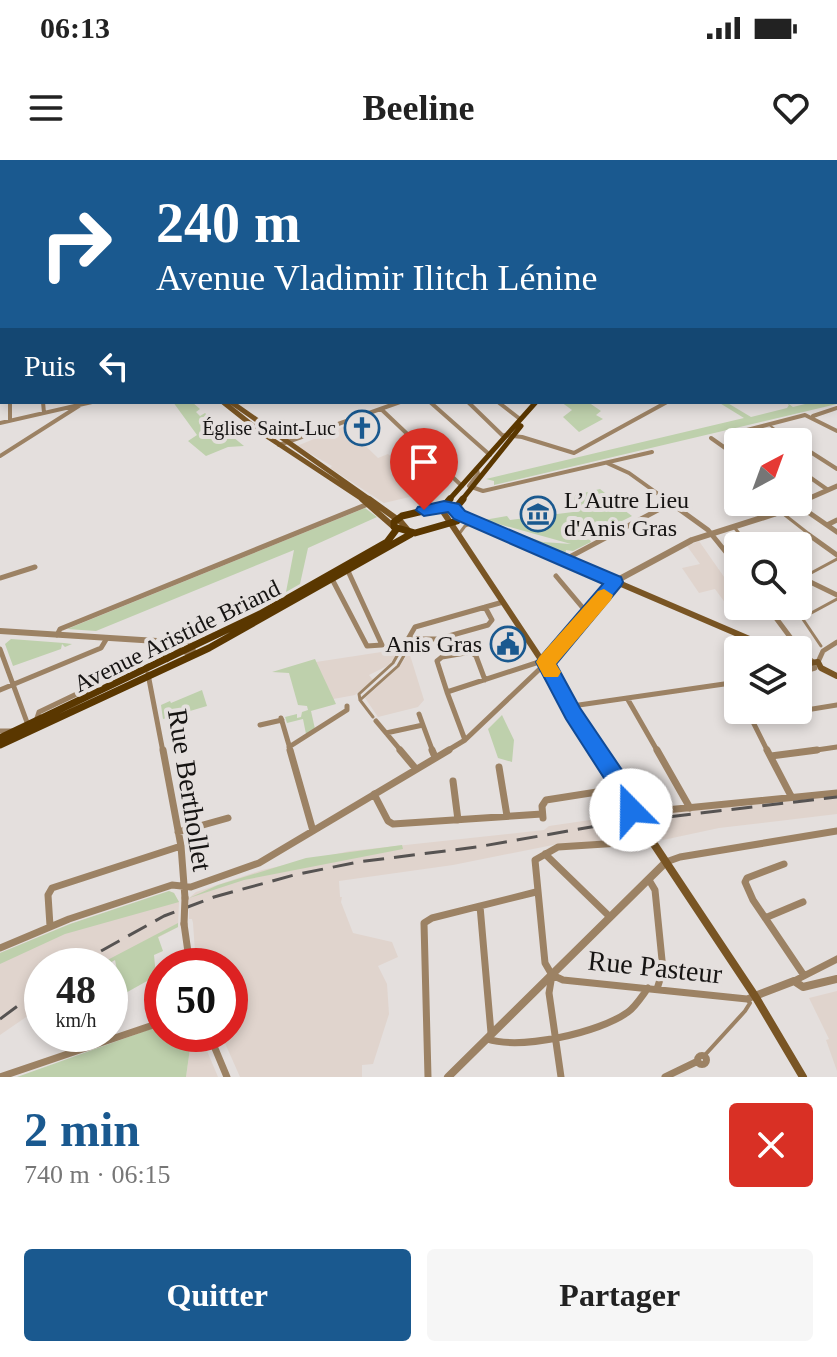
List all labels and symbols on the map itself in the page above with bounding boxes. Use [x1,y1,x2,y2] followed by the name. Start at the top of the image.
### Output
[343,409,381,447] church icon: Église Saint-Luc
[202,417,336,440] place label: Église Saint-Luc
[390,428,458,510] pin
[724,428,812,516] north arrow
[564,487,689,541] place label: L’Autre Lieu d'Anis Gras
[519,495,557,533] museum icon: L’Autre Lieu d'Anis Gras
[70,575,284,697] street label: Avenue Aristide Briand
[489,625,527,663] public building icon: Anis Gras
[385,631,482,657] place label: Anis Gras
[162,707,218,874] street label: Rue Berthollet
[589,768,673,852] position arrow
[586,945,724,990] street label: Rue Pasteur
[144,948,248,1052] speed limit sign: 50

